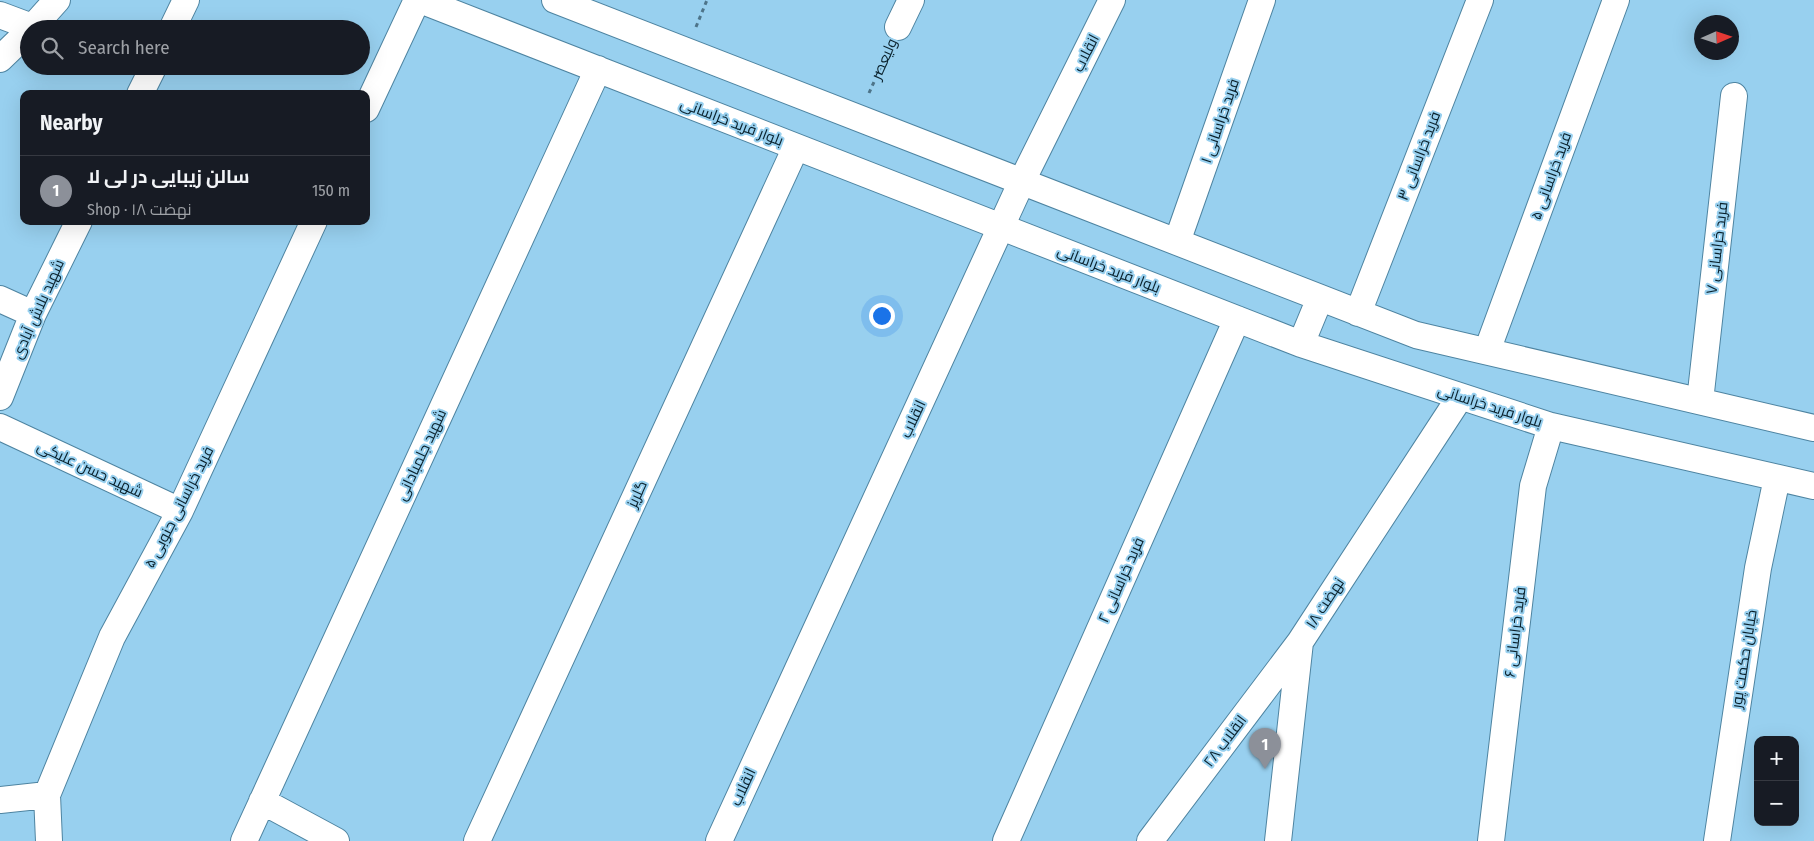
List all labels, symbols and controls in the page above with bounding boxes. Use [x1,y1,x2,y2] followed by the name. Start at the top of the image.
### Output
[1694,15,1739,60] north arrow
[20,20,370,75] search box
[1069,31,1103,75] street label: انقلاب
[38,34,66,62] icon: search
[78,36,170,59] text: Search here
[867,36,901,83] street label: ولیعصر
[1197,76,1244,166] street label: فرید خراسانی ۱
[678,94,786,151] street label: بلوار فرید خراسانی
[1394,109,1445,203] street label: فرید خراسانی ۳
[40,110,102,136] text: Nearby
[1527,130,1576,223] street label: فرید خراسانی ۵
[87,165,250,188] text: سالن زیبایی در لی لا
[53,181,59,200] text: 1
[312,181,350,200] text: 150 m
[87,200,191,219] text: Shop · نهضت ۱۸
[1702,201,1733,295] street label: فرید خراسانی ۷
[1055,241,1163,298] street label: بلوار فرید خراسانی
[8,256,69,362] street label: شهید بلاش آبادی
[869,303,895,329] your location
[1435,381,1545,432] street label: بلوار فرید خراسانی
[896,397,930,441] street label: انقلاب
[392,406,451,504] street label: شهید جلمبادانی
[34,437,146,502] street label: شهید حسن علیکی
[141,443,218,571] street label: فرید خراسانی جنوبی ۵
[623,478,651,511] street label: گلریز
[1094,535,1149,626] street label: فرید خراسانی ۲
[1302,574,1349,632] street label: نهضت ۱۸
[1501,586,1530,678] street label: فرید خراسانی ۶
[1727,608,1762,711] street label: خیابان حکمت پور
[1200,711,1250,771] street label: انقلاب ۲۸
[1249,728,1281,769] pin: 1
[1754,736,1799,826] map controls
[1754,736,1799,781] button: +
[726,765,760,809] street label: انقلاب
[1754,781,1799,826] button: −

